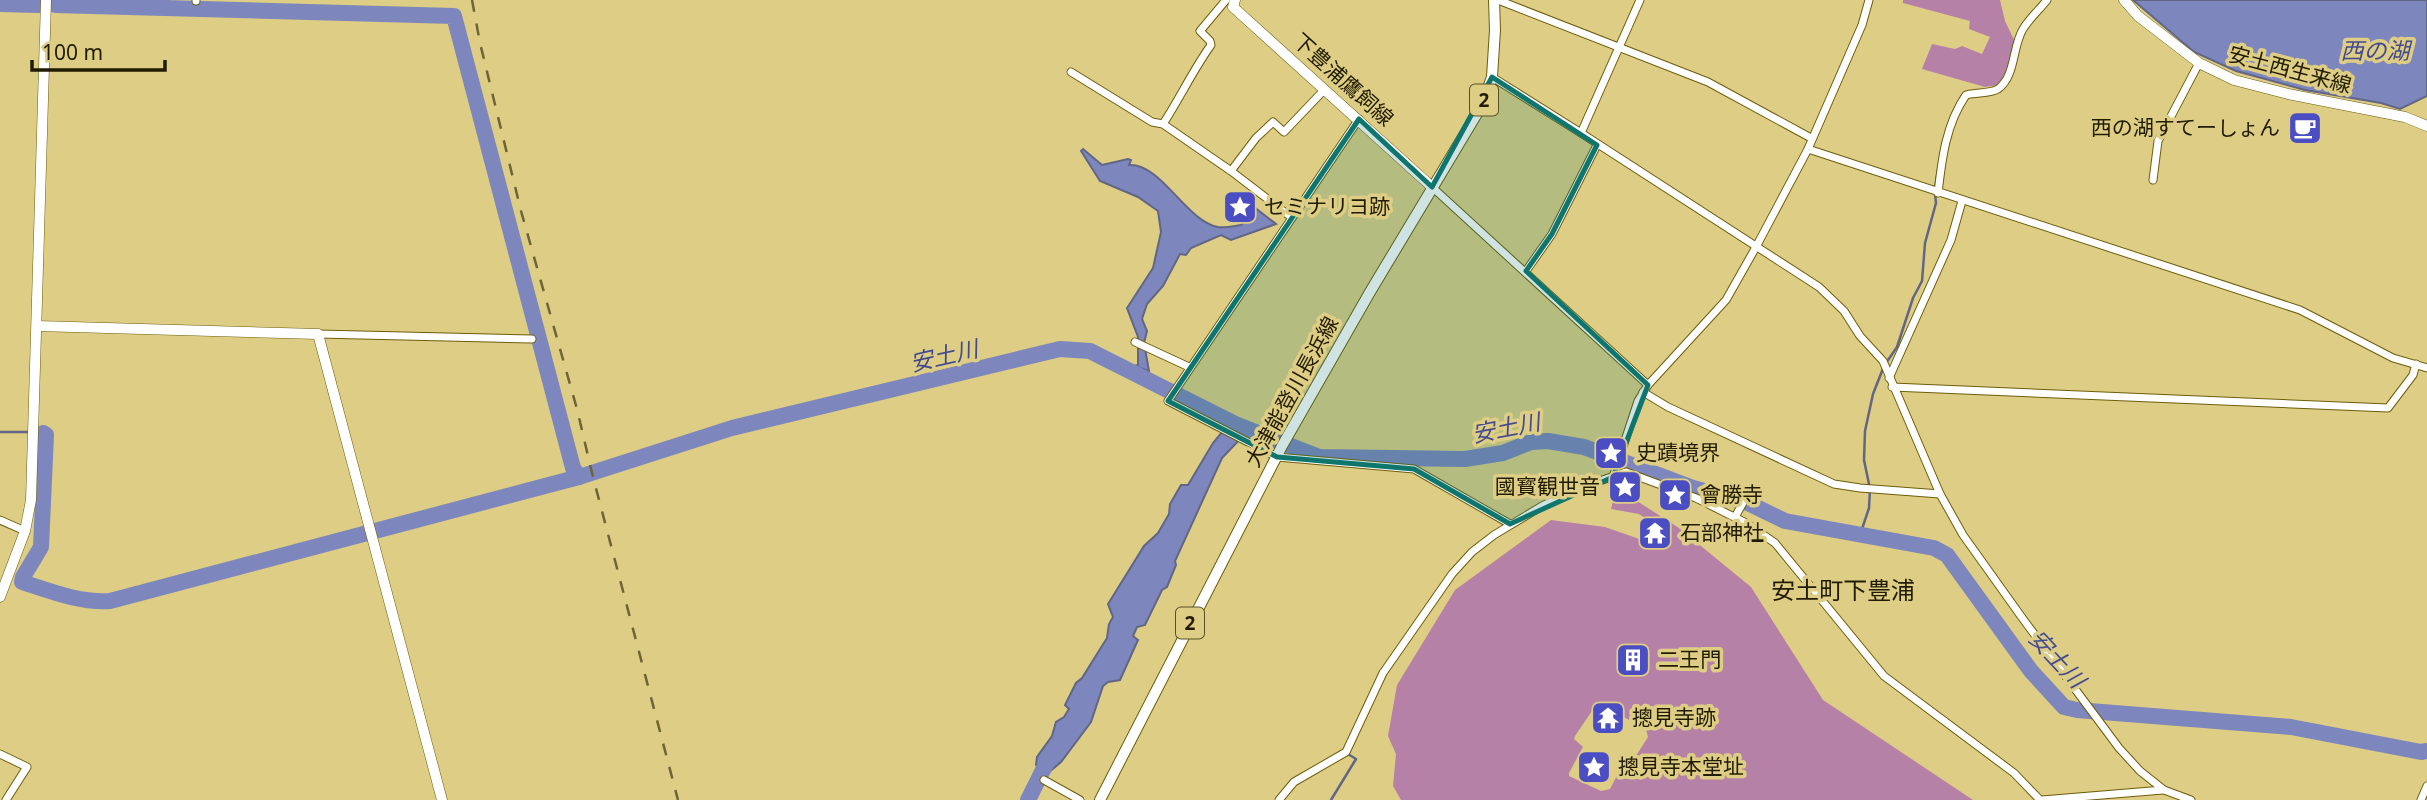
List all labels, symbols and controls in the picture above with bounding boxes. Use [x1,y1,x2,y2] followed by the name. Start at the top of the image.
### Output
[1287,27,1400,132] street label: 下豊浦鷹飼線
[32,28,164,72] scale bar
[2341,34,2413,66] water label: 西の湖
[42,38,103,66] text: 100 m
[2226,39,2355,99] street label: 安土西生来線
[1470,85,1498,116] road number: 2
[2286,109,2324,147] cafe icon: 西の湖すてーしょん
[2091,113,2280,141] place label: 西の湖すてーしょん
[1221,188,1259,226] place icon: セミナリヨ跡
[1264,192,1390,220] place label: セミナリヨ跡
[1238,311,1344,472] street label: 大津能登川長浜線
[907,331,984,378] water label: 安土川
[1469,404,1546,449] water label: 安土川
[1592,434,1630,472] place icon: 史蹟境界
[1636,438,1720,466] place label: 史蹟境界
[1606,468,1644,506] place icon: 國寳観世音
[1495,472,1600,500] place label: 國寳観世音
[1656,476,1694,514] place icon: 會勝寺
[1700,480,1763,508] place label: 會勝寺
[1636,514,1674,552] temple icon: 石部神社
[1680,518,1764,546] place label: 石部神社
[1771,573,1915,606] district label: 安土町下豊浦
[1176,608,1204,638] road number: 2
[2023,622,2095,697] water label: 安土川
[1614,641,1652,679] building icon: 二王門
[1658,645,1721,673] place label: 二王門
[1589,699,1627,737] temple icon: 摠見寺跡
[1632,703,1716,731] place label: 摠見寺跡
[1575,748,1613,786] place icon: 摠見寺本堂址
[1618,752,1744,780] place label: 摠見寺本堂址

